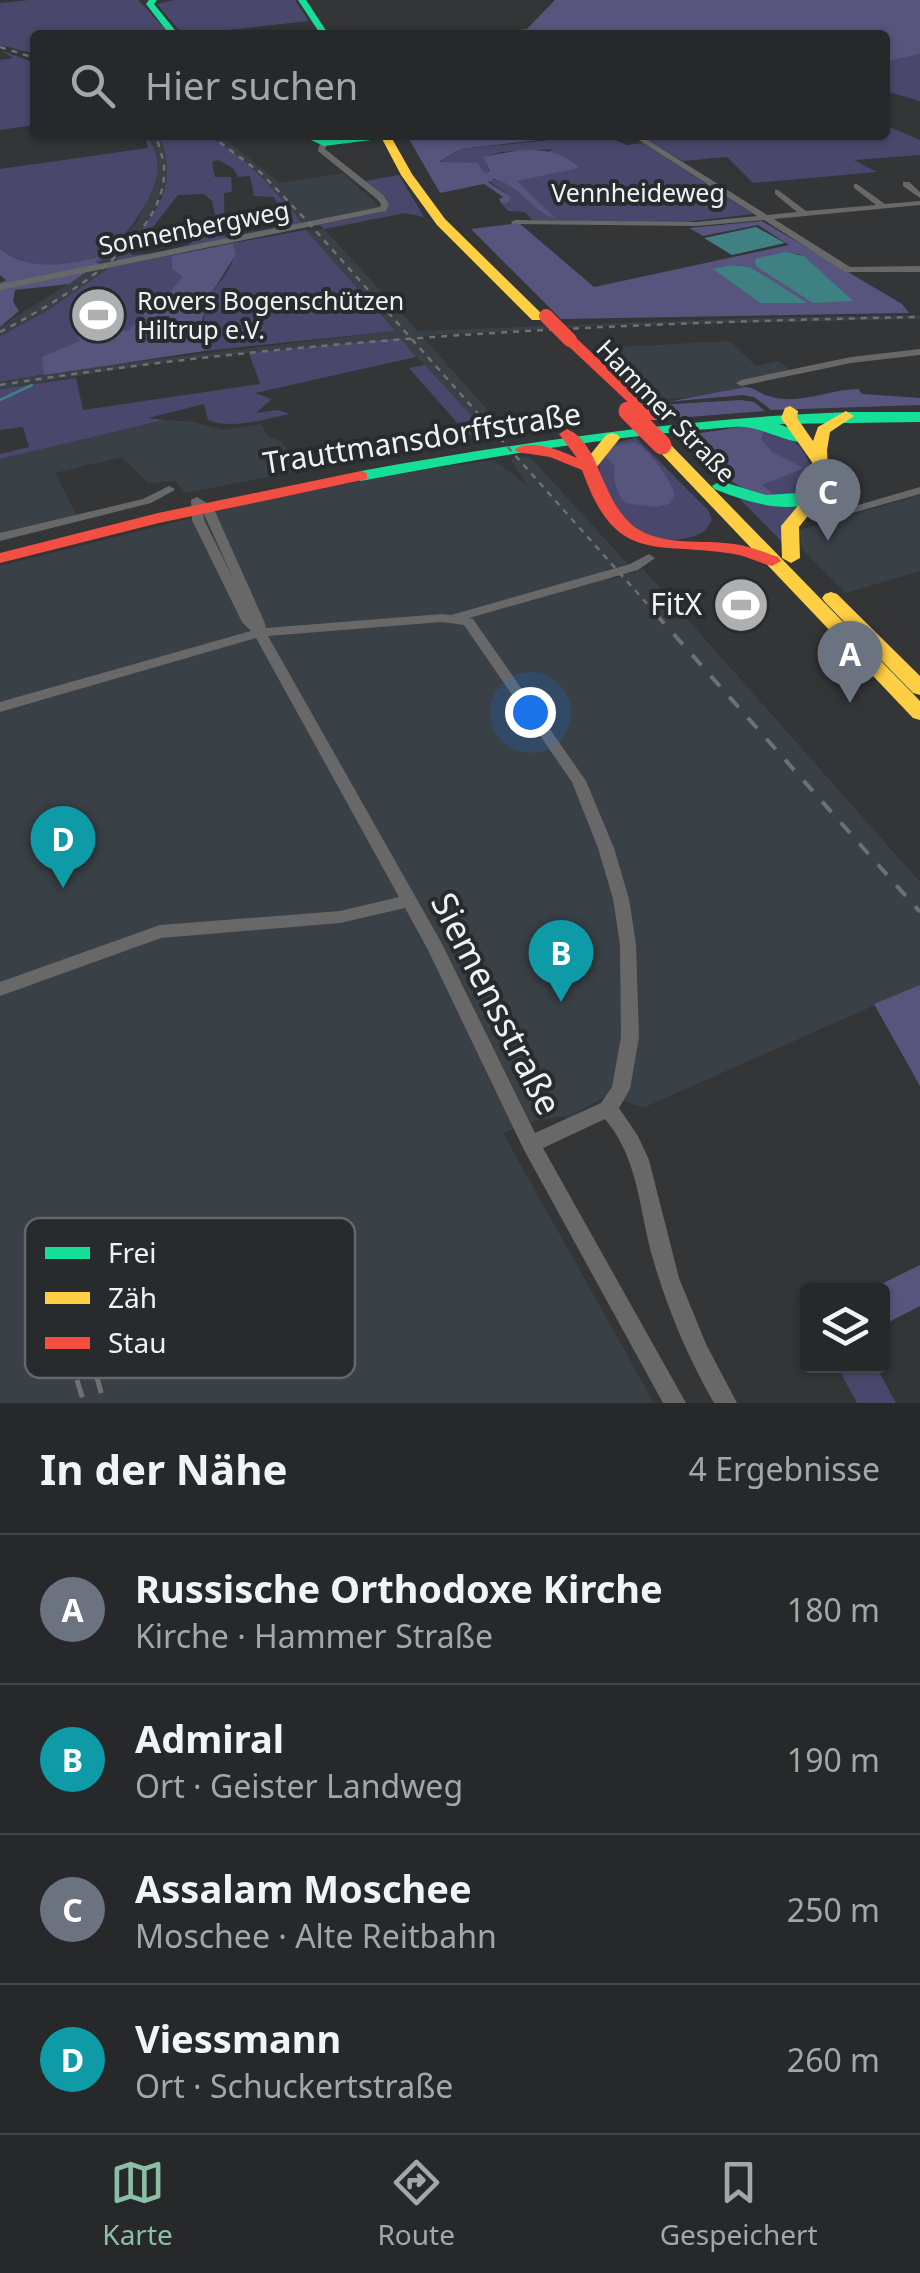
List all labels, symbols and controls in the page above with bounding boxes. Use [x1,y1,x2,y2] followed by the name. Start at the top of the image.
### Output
[30,30,890,140] search box
[65,58,120,113] icon: search
[145,59,358,111] text: Hier suchen
[551,175,725,209] street label: Vennheideweg
[96,192,292,262] street label: Sonnenbergweg
[137,283,404,346] place label: Rovers Bogenschützen Hiltrup e.V.
[68,285,128,345] sports icon: Rovers Bogenschützen Hiltrup e.V.
[590,331,744,489] street label: Hammer Straße
[260,392,584,483] street label: Trauttmansdorffstraße
[796,458,860,541] pin: C
[711,575,771,635] sports icon: FitX
[650,583,702,624] place label: FitX
[818,620,882,703] pin: A
[505,687,556,738] your location
[30,806,96,888] pin: D
[421,884,574,1122] street label: Siemensstraße
[528,920,594,1002] pin: B
[25,1218,355,1378] legend
[108,1233,157,1271] text: Frei
[108,1278,157,1316] text: Zäh
[800,1283,890,1373] map controls
[800,1283,890,1373] button: layers
[108,1323,167,1361] text: Stau
[40,1440,288,1497] text: In der Nähe
[689,1447,880,1490] text: 4 Ergebnisse
[135,1562,663,1614] text: Russische Orthodoxe Kirche
[61,1588,84,1631] text: A
[787,1588,880,1631] text: 180 m
[135,1614,493,1657] text: Kirche · Hammer Straße
[135,1712,284,1764] text: Admiral
[62,1738,83,1781] text: B
[787,1738,880,1781] text: 190 m
[135,1764,463,1807] text: Ort · Geister Landweg
[135,1862,472,1914] text: Assalam Moschee
[62,1888,83,1931] text: C
[787,1888,880,1931] text: 250 m
[135,1914,497,1957] text: Moschee · Alte Reitbahn
[135,2012,341,2064] text: Viessmann
[61,2038,84,2081] text: D
[787,2038,880,2081] text: 260 m
[135,2064,453,2107] text: Ort · Schuckertstraße
[102,2155,173,2253] tab: Karte
[377,2155,455,2253] tab: Route
[660,2155,818,2253] tab: Gespeichert

